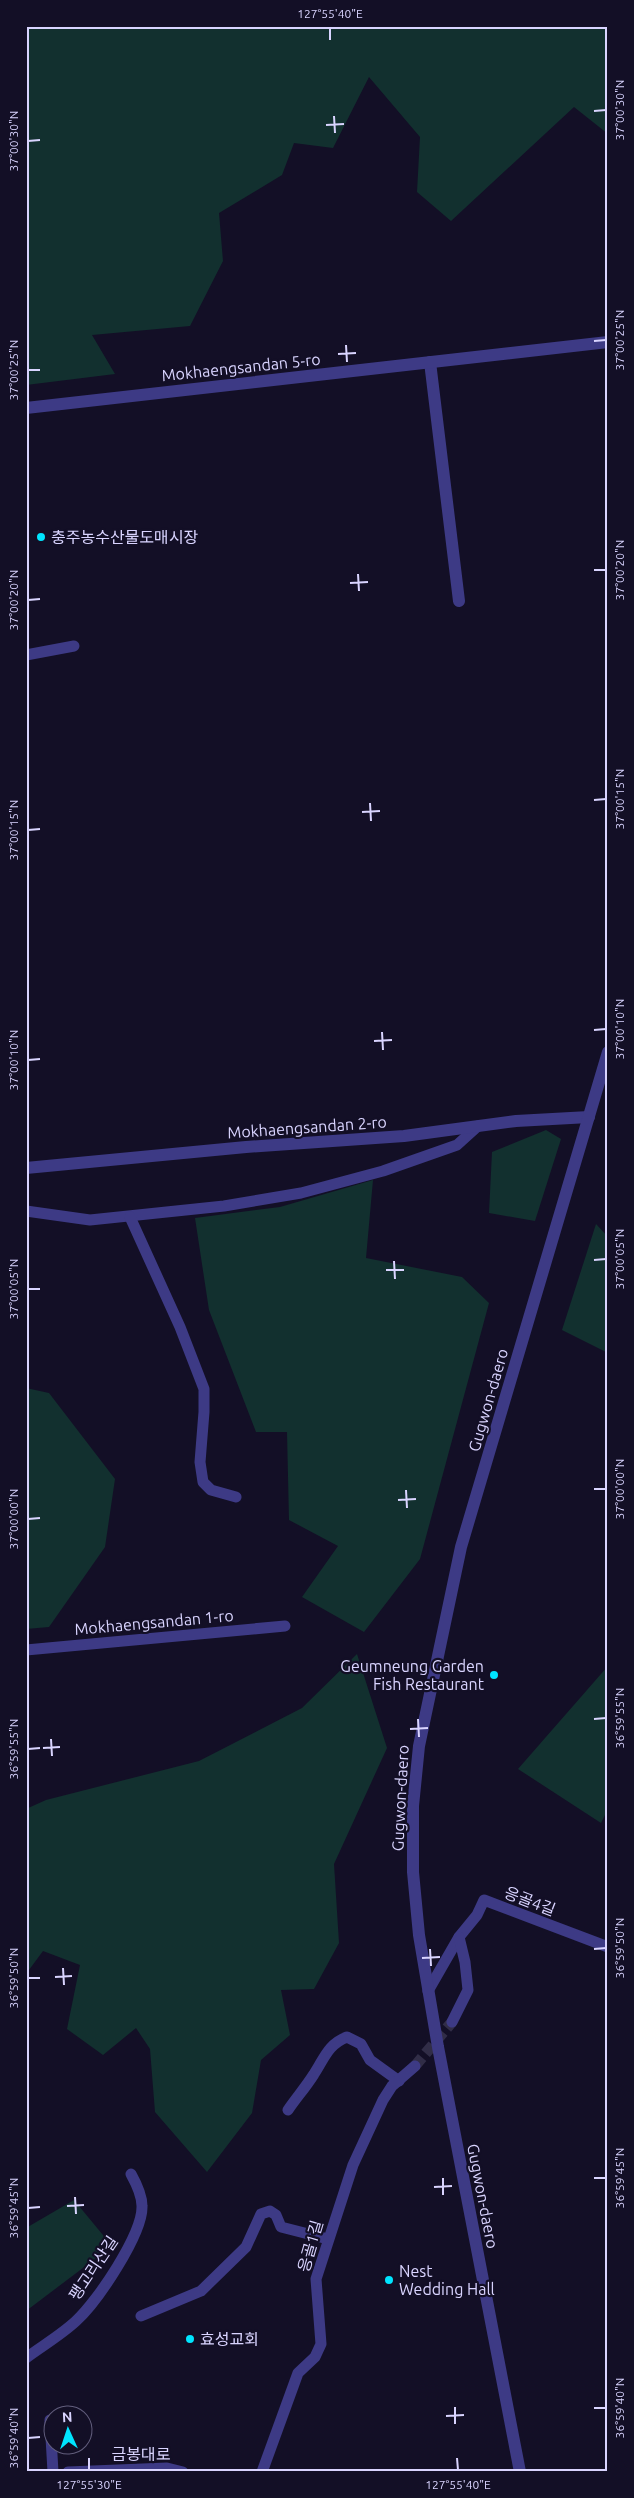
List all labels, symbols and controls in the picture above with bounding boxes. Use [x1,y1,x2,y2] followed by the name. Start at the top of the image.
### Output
[297,7,363,20] text: 127°55'40"E
[613,80,626,140] text: 37°00'30"N
[7,111,20,171] text: 37°00'30"N
[613,310,626,370] text: 37°00'25"N
[7,340,20,400] text: 37°00'25"N
[161,350,321,384] street label: Mokhaengsandan 5-ro
[51,528,198,546] place label: 충주농수산물도매시장
[35,531,47,543] marker: 충주농수산물도매시장
[613,540,626,600] text: 37°00'20"N
[7,570,20,630] text: 37°00'20"N
[613,769,626,829] text: 37°00'15"N
[7,800,20,860] text: 37°00'15"N
[613,999,626,1059] text: 37°00'10"N
[7,1030,20,1090] text: 37°00'10"N
[227,1112,387,1142] street label: Mokhaengsandan 2-ro
[613,1229,626,1289] text: 37°00'05"N
[7,1259,20,1319] text: 37°00'05"N
[465,1346,511,1454] street label: Gugwon-daero
[613,1459,626,1519] text: 37°00'00"N
[7,1489,20,1549] text: 37°00'00"N
[74,1606,234,1638] street label: Mokhaengsandan 1-ro
[340,1657,485,1693] place label: Geumneung Garden Fish Restaurant
[488,1669,500,1681] marker: Geumneung Garden Fish Restaurant
[613,1688,626,1748] text: 36°59'55"N
[7,1719,20,1779] text: 36°59'55"N
[388,1744,412,1852] street label: Gugwon-daero
[502,1883,558,1919] street label: 응골4길
[613,1918,626,1978] text: 36°59'50"N
[7,1948,20,2008] text: 36°59'50"N
[464,2142,502,2250] street label: Gugwon-daero
[613,2148,626,2208] text: 36°59'45"N
[7,2178,20,2238] text: 36°59'45"N
[294,2218,326,2274] street label: 응골1길
[65,2232,121,2304] street label: 팽고리산길
[399,2262,495,2298] place label: Nest Wedding Hall
[383,2274,395,2286] marker: Nest Wedding Hall
[200,2330,259,2348] place label: 효성교회
[184,2333,196,2345] marker: 효성교회
[613,2378,626,2438] text: 36°59'40"N
[42,2406,92,2456] north arrow
[7,2408,20,2468] text: 36°59'40"N
[62,2409,73,2425] text: N
[112,2445,171,2463] street label: 금봉대로
[56,2478,122,2491] text: 127°55'30"E
[425,2478,491,2491] text: 127°55'40"E

